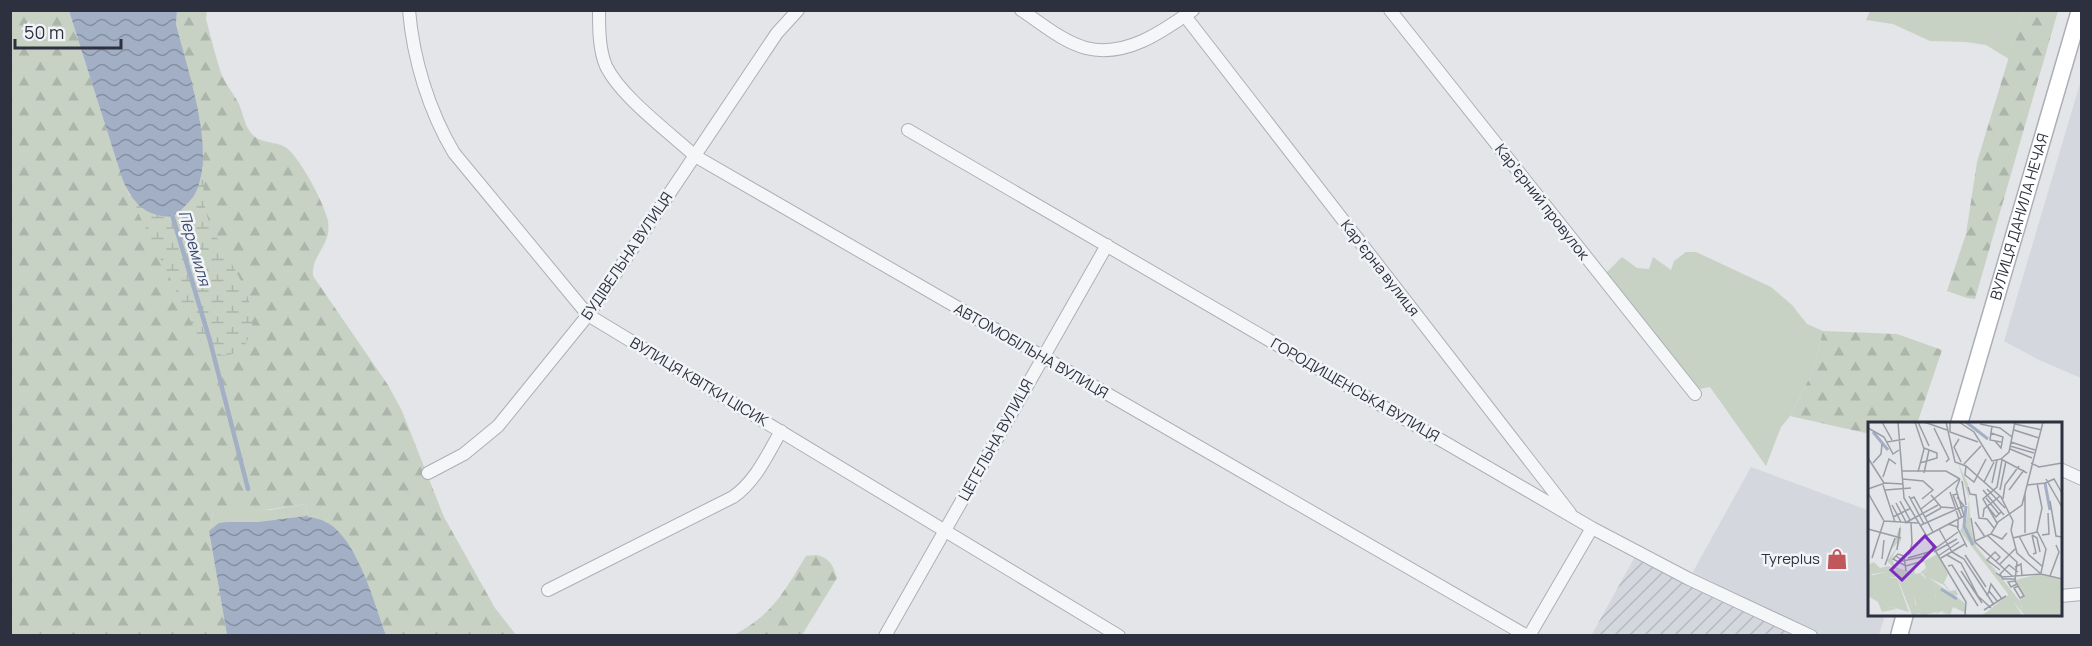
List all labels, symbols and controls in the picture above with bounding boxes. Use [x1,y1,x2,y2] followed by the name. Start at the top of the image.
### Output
[15,12,122,50] scale bar
[24,20,64,44] text: 50 m
[1985,131,2053,302] street label: ВУЛИЦЯ ДАНИЛА НЕЧАЯ
[1490,139,1595,265] street label: Карʼєрний провулок
[576,188,677,324] street label: БУДІВЕЛЬНА ВУЛИЦЯ
[174,208,217,289] water label: Перемиля
[1336,215,1425,320] street label: Карʼєрна вулиця
[950,298,1112,403] street label: АВТОМОБІЛЬНА ВУЛИЦЯ
[626,332,772,431] street label: ВУЛИЦЯ КВІТКИ ЦІСИК
[1267,333,1444,447] street label: ГОРОДИЩЕНСЬКА ВУЛИЦЯ
[953,375,1038,504] street label: ЦЕГЕЛЬНА ВУЛИЦЯ
[1868,422,2062,616] inset map
[1825,547,1849,571] shop icon: Tyreplus
[1761,548,1820,569] place label: Tyreplus

